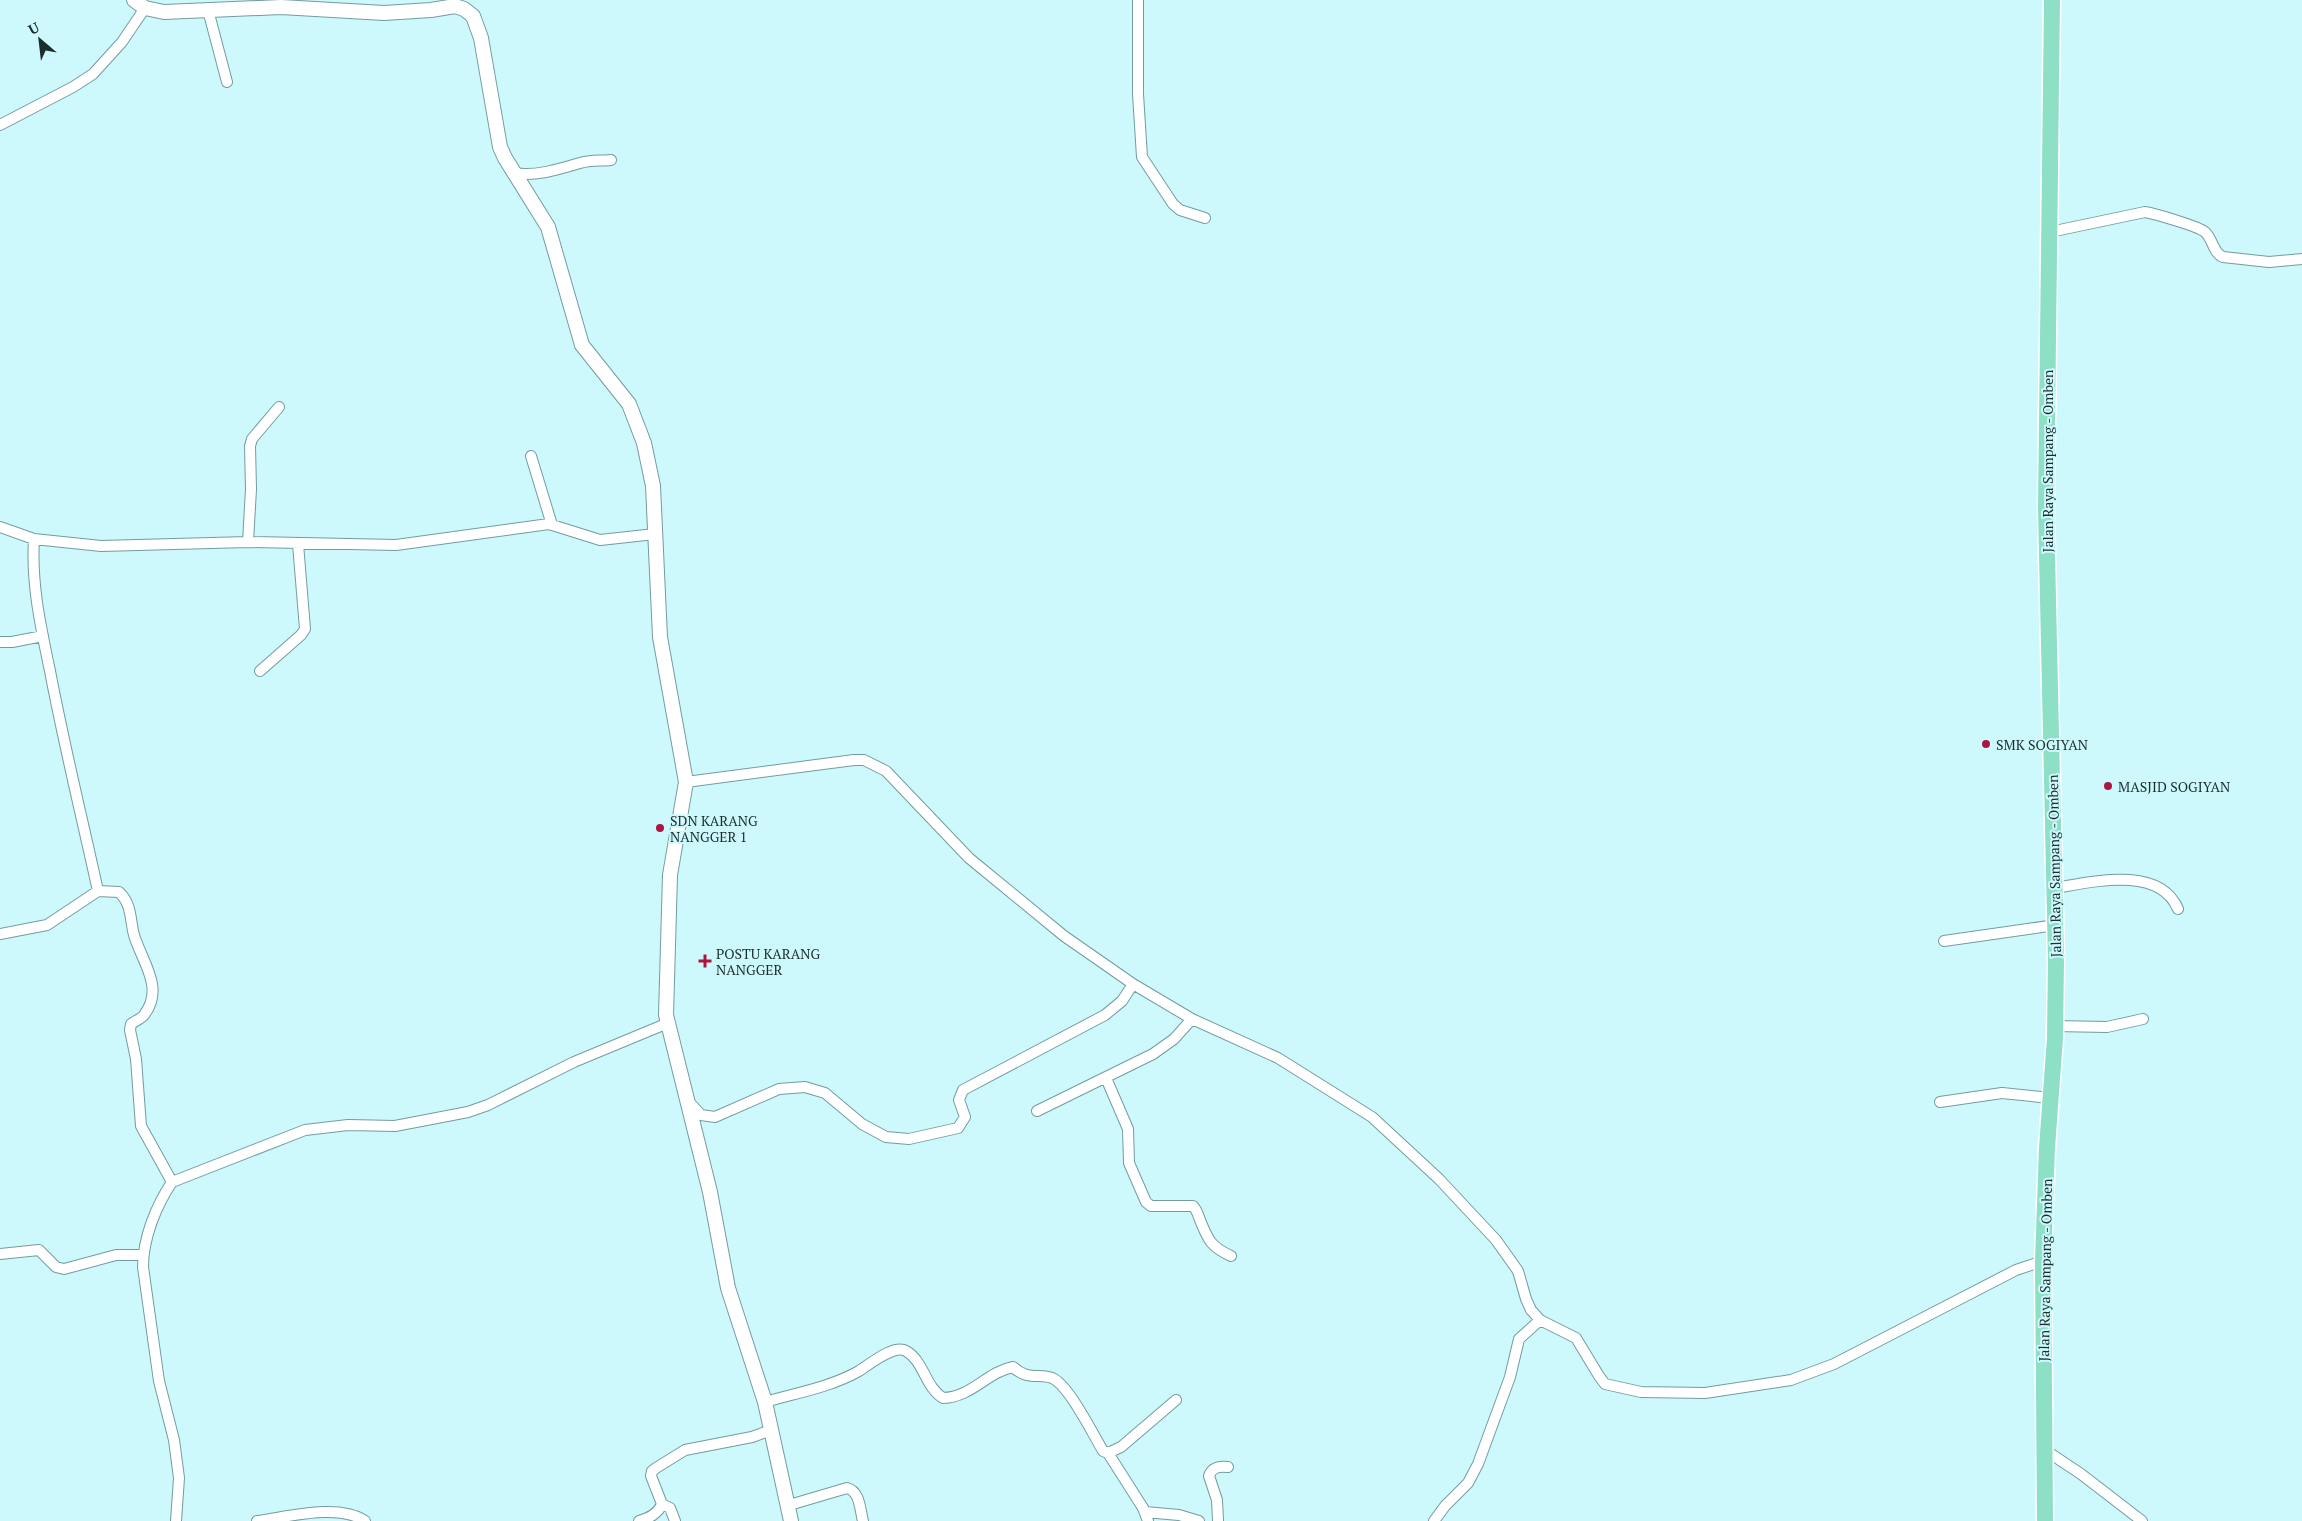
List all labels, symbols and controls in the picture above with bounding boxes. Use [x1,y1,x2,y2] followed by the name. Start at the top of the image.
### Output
[15,15,65,65] north arrow
[25,17,43,39] text: U
[2038,369,2057,552] street label: Jalan Raya Sampang - Omben
[1996,735,2088,754] place label: SMK SOGIYAN
[1980,738,1992,750] marker: SMK SOGIYAN
[2043,774,2065,958] street label: Jalan Raya Sampang - Omben
[2118,777,2230,796] place label: MASJID SOGIYAN
[2102,780,2114,792] marker: MASJID SOGIYAN
[670,811,758,846] place label: SDN KARANG NANGGER 1
[654,822,666,834] marker: SDN KARANG NANGGER 1
[716,944,820,979] place label: POSTU KARANG NANGGER
[698,954,712,968] marker: POSTU KARANG NANGGER
[2034,1178,2056,1362] street label: Jalan Raya Sampang - Omben

